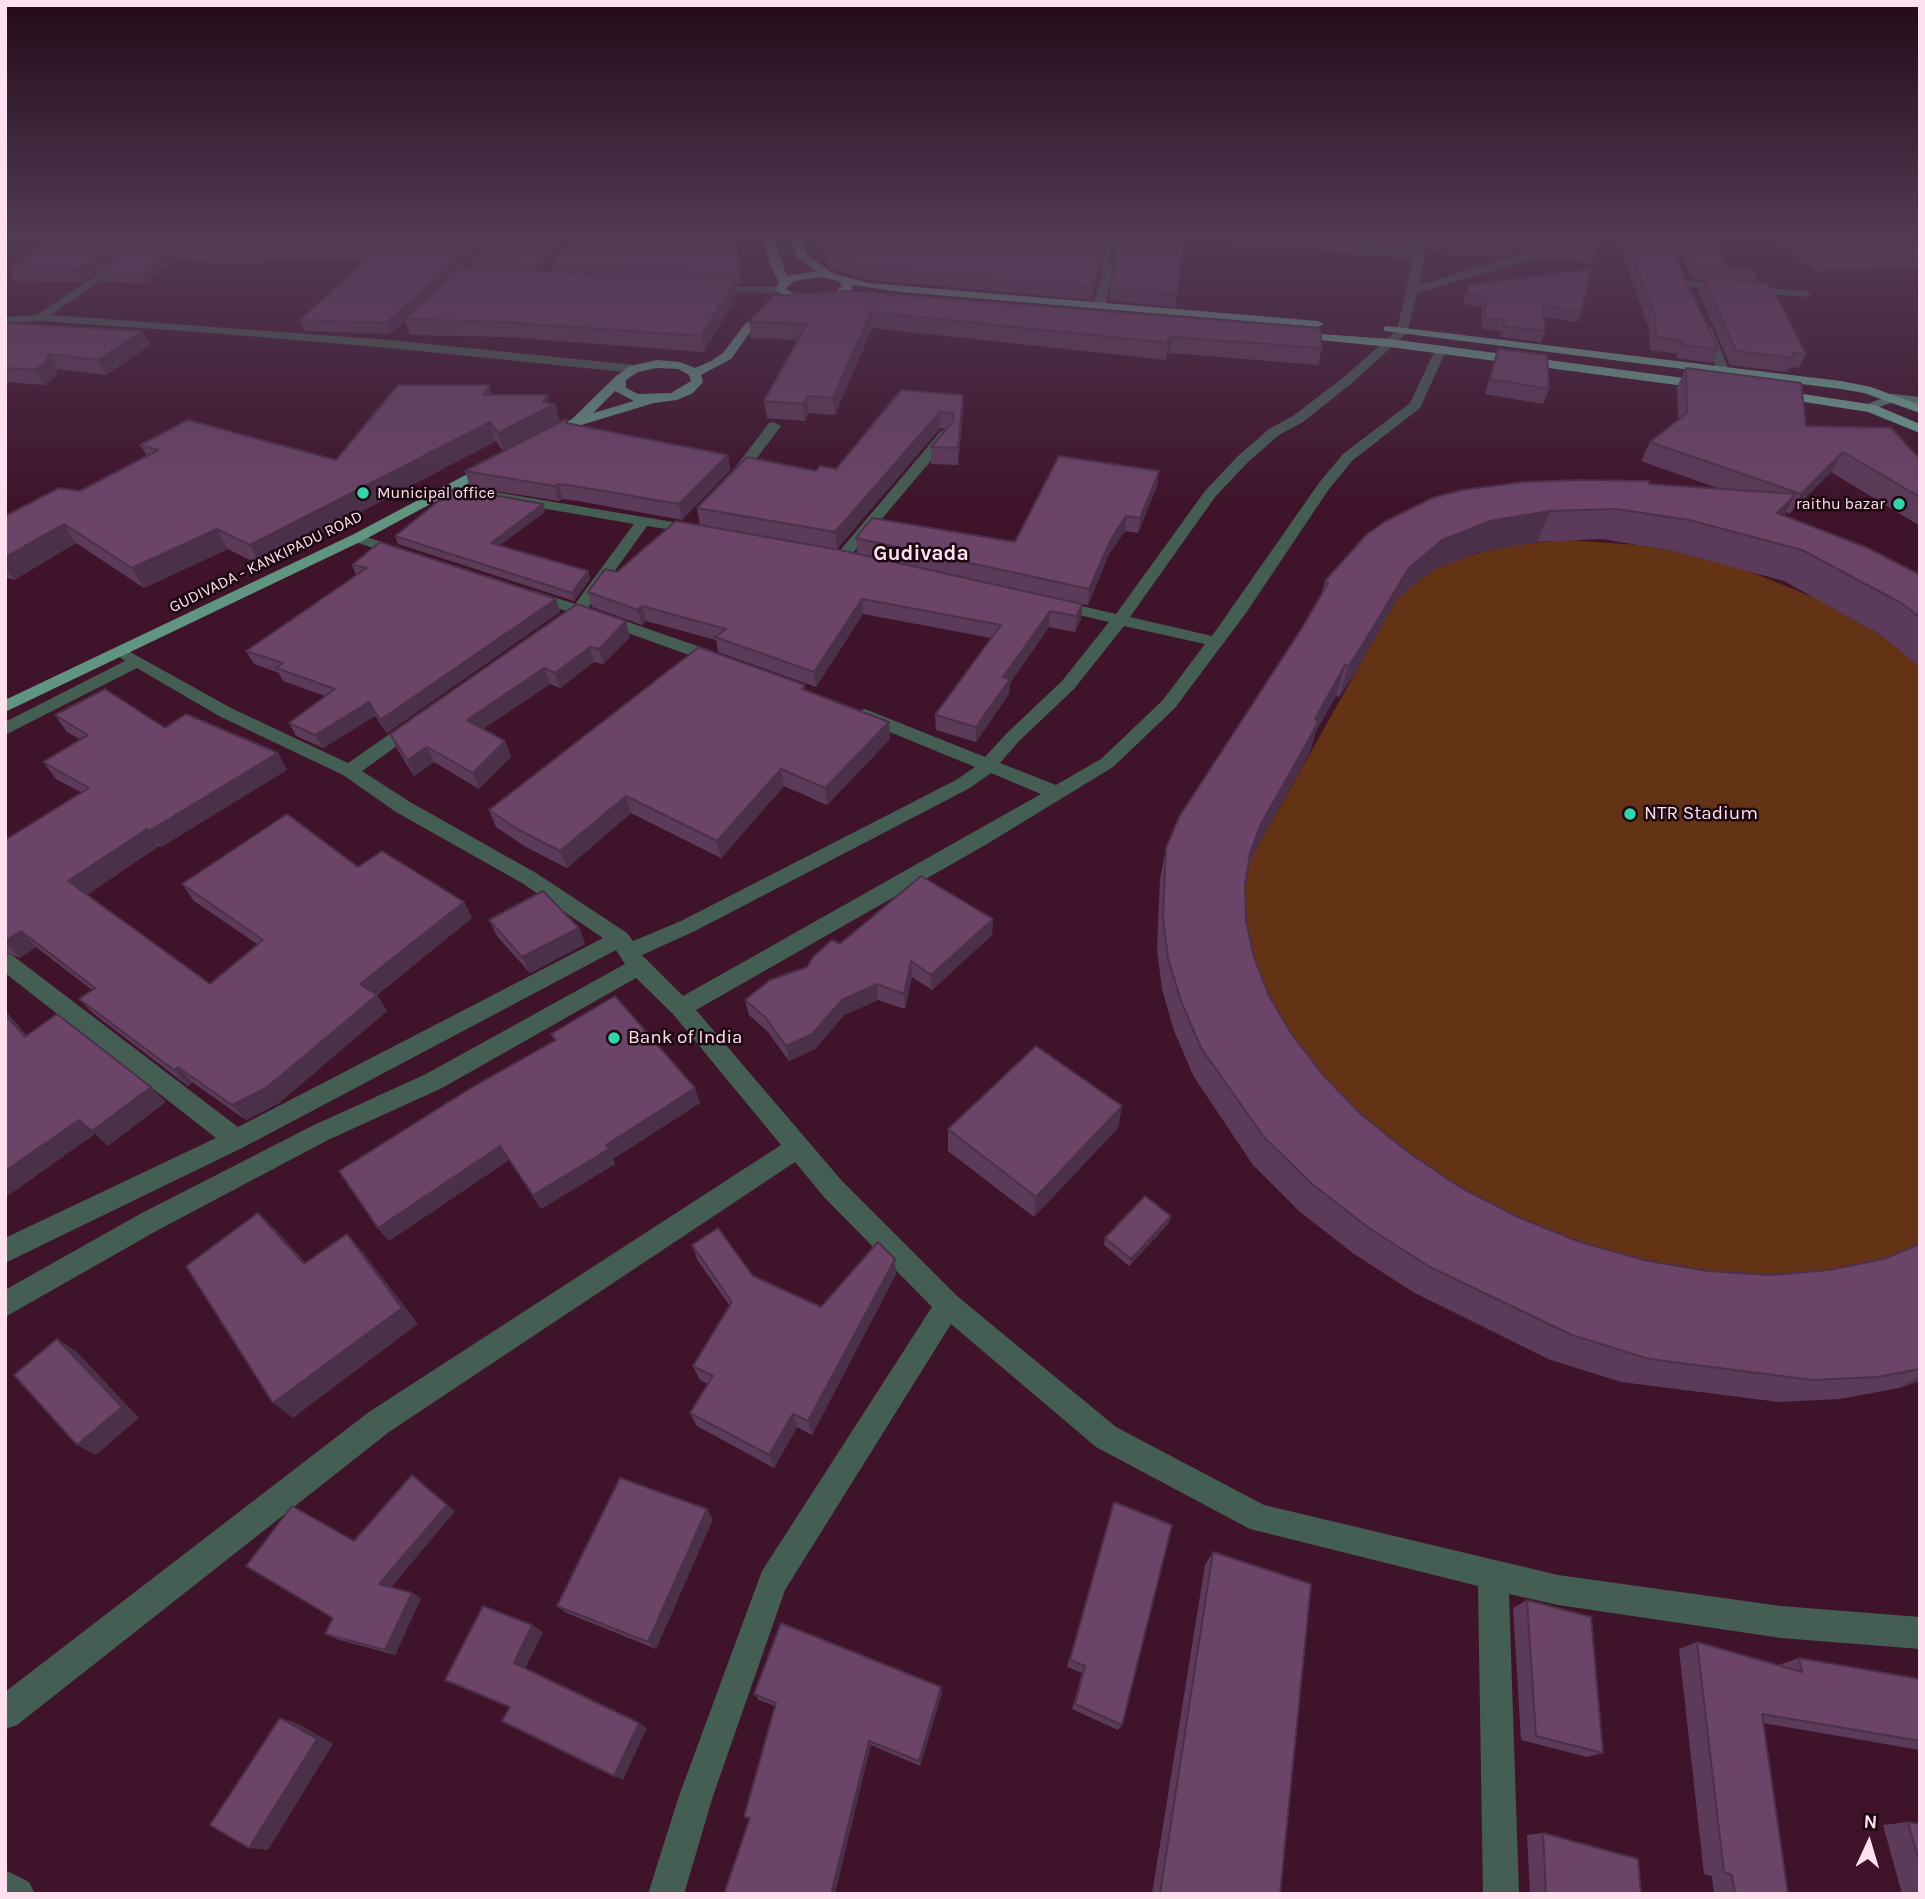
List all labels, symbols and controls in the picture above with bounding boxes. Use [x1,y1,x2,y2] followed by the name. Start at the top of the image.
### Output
[377,483,495,503] place label: Municipal office
[355,485,371,501] marker: Municipal office
[1796,494,1885,514] place label: raithu bazar
[1891,496,1907,512] marker: raithu bazar
[166,507,366,617] street label: GUDIVADA - KANKIPADU ROAD
[873,541,969,567] district label: Gudivada
[1644,803,1758,825] place label: NTR Stadium
[1622,806,1638,822] marker: NTR Stadium
[628,1027,743,1049] place label: Bank of India
[606,1030,622,1046] marker: Bank of India
[1834,1808,1904,1878] north arrow
[1863,1811,1878,1833] text: N

